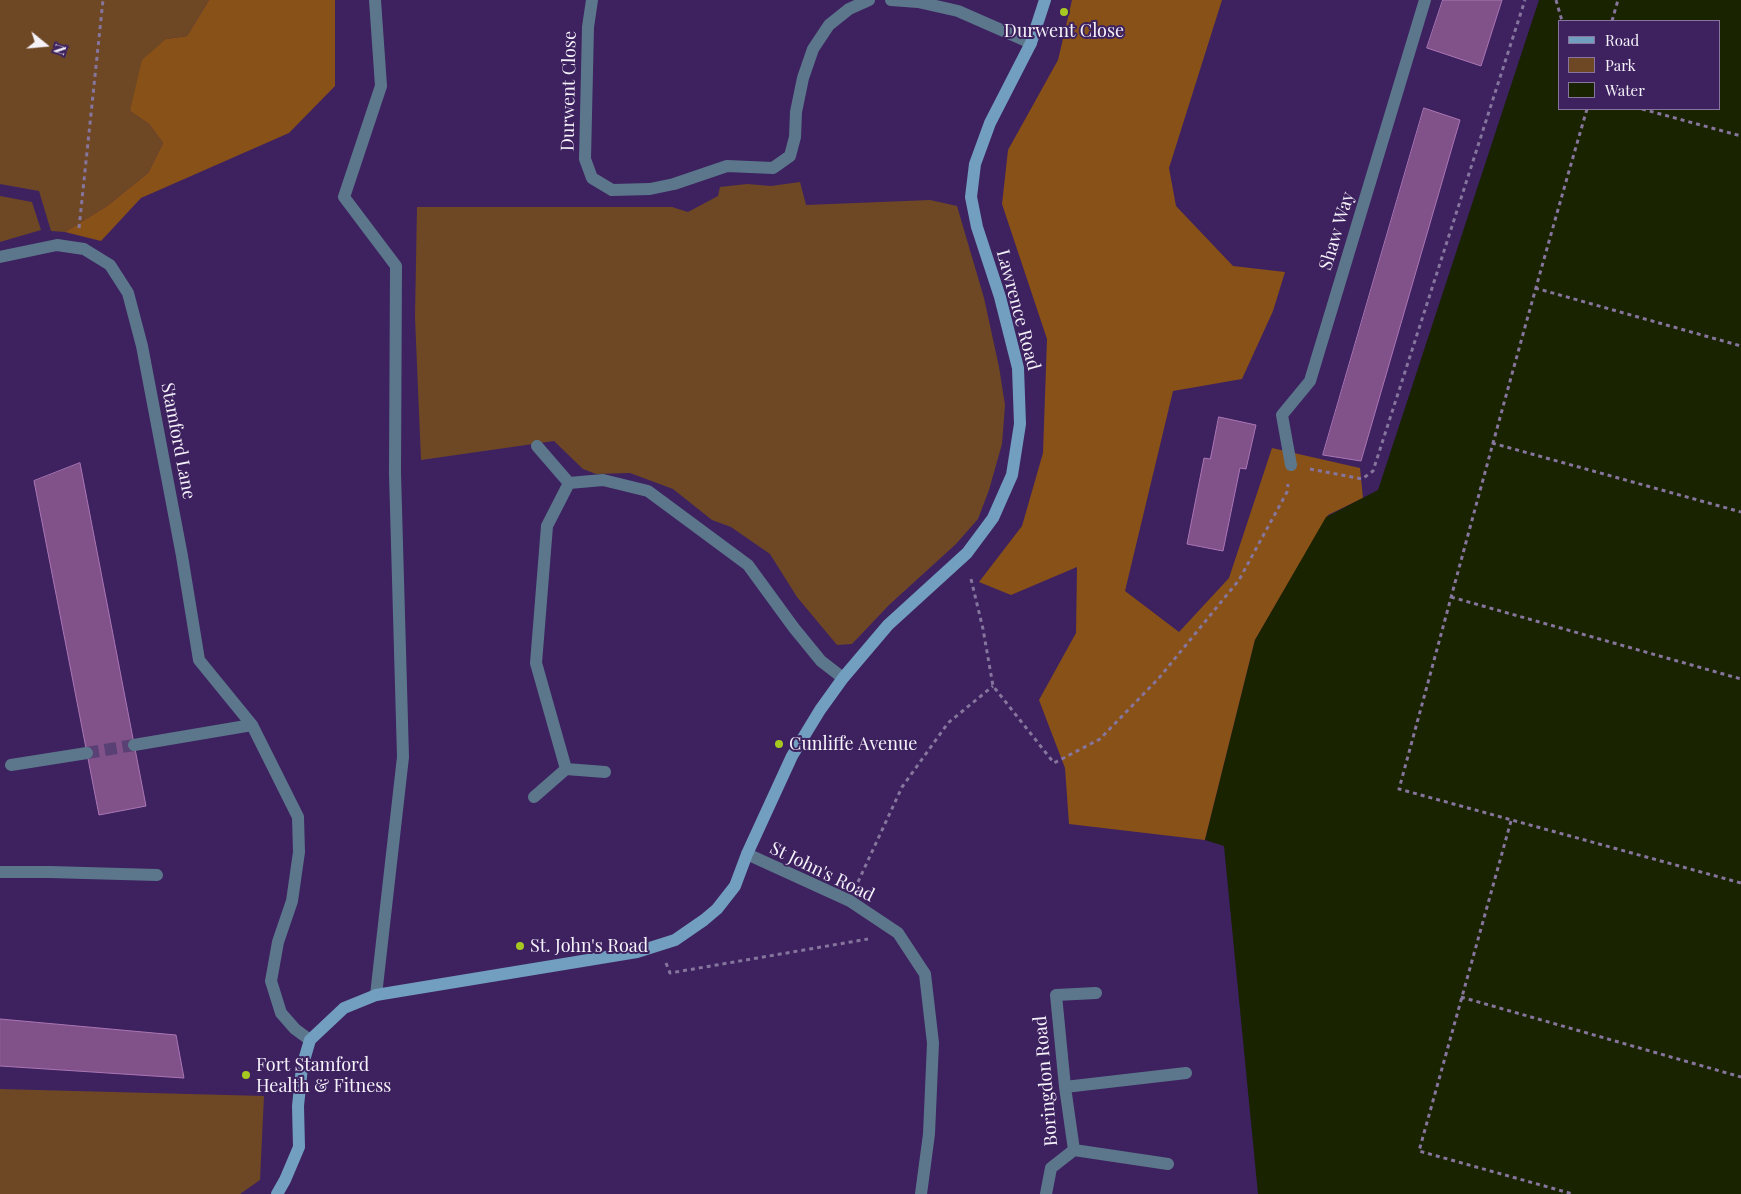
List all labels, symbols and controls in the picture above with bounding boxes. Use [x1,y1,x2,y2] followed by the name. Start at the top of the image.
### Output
[1058,6,1070,18] marker: Durwent Close
[20,20,70,70] north arrow
[1004,20,1124,42] place label: Durwent Close
[1558,20,1721,110] legend
[1605,30,1639,50] text: Road
[557,31,581,151] street label: Durwent Close
[49,42,70,57] text: N
[1605,55,1636,75] text: Park
[1605,80,1645,100] text: Water
[1315,189,1359,273] street label: Shaw Way
[992,247,1044,373] street label: Lawrence Road
[156,381,200,501] street label: Stamford Lane
[789,733,917,755] place label: Cunliffe Avenue
[773,738,785,750] marker: Cunliffe Avenue
[766,837,878,907] street label: St John's Road
[530,935,648,957] place label: St. John's Road
[514,940,526,952] marker: St. John's Road
[1030,1015,1062,1147] street label: Boringdon Road
[256,1054,391,1096] place label: Fort Stamford Health & Fitness
[240,1069,252,1081] marker: Fort Stamford Health & Fitness

